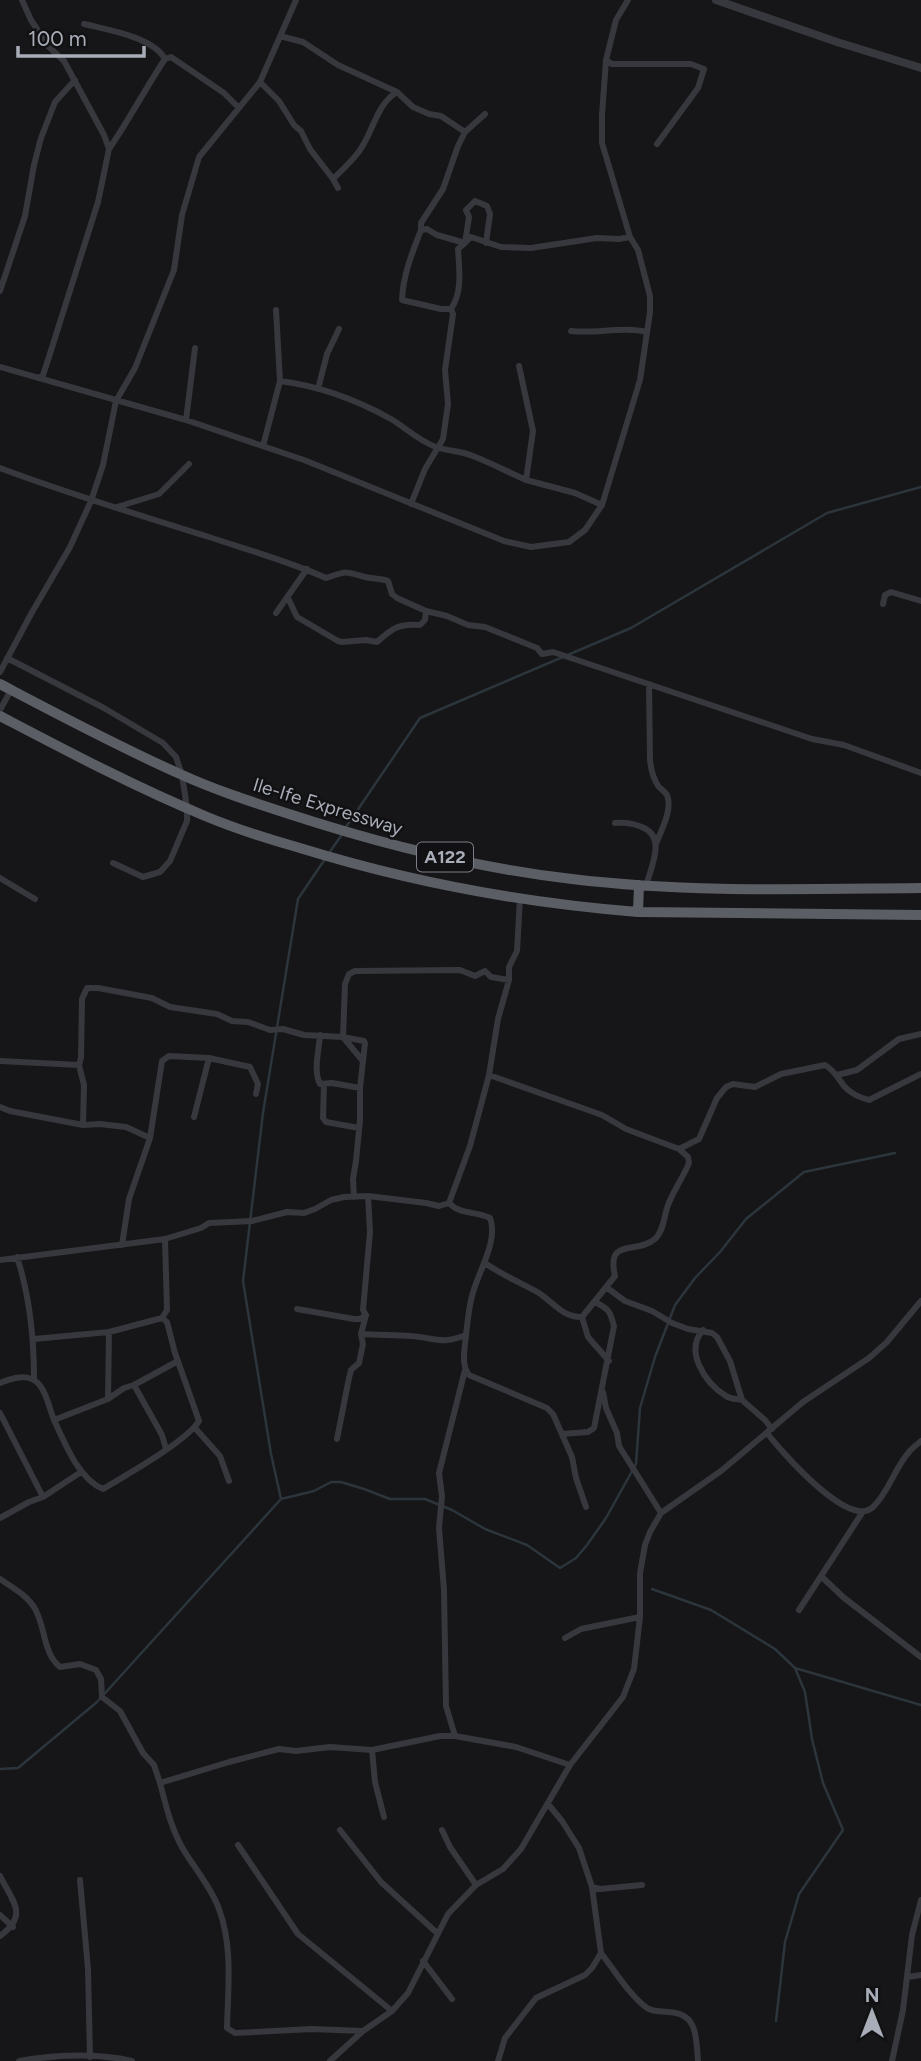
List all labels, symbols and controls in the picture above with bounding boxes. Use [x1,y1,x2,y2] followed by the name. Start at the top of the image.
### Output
[18,14,144,58] scale bar
[28,26,87,51] text: 100 m
[250,773,405,840] street label: Ile-Ife Expressway
[417,842,473,872] road number: A122
[837,1977,907,2047] north arrow
[865,1984,879,2007] text: N

